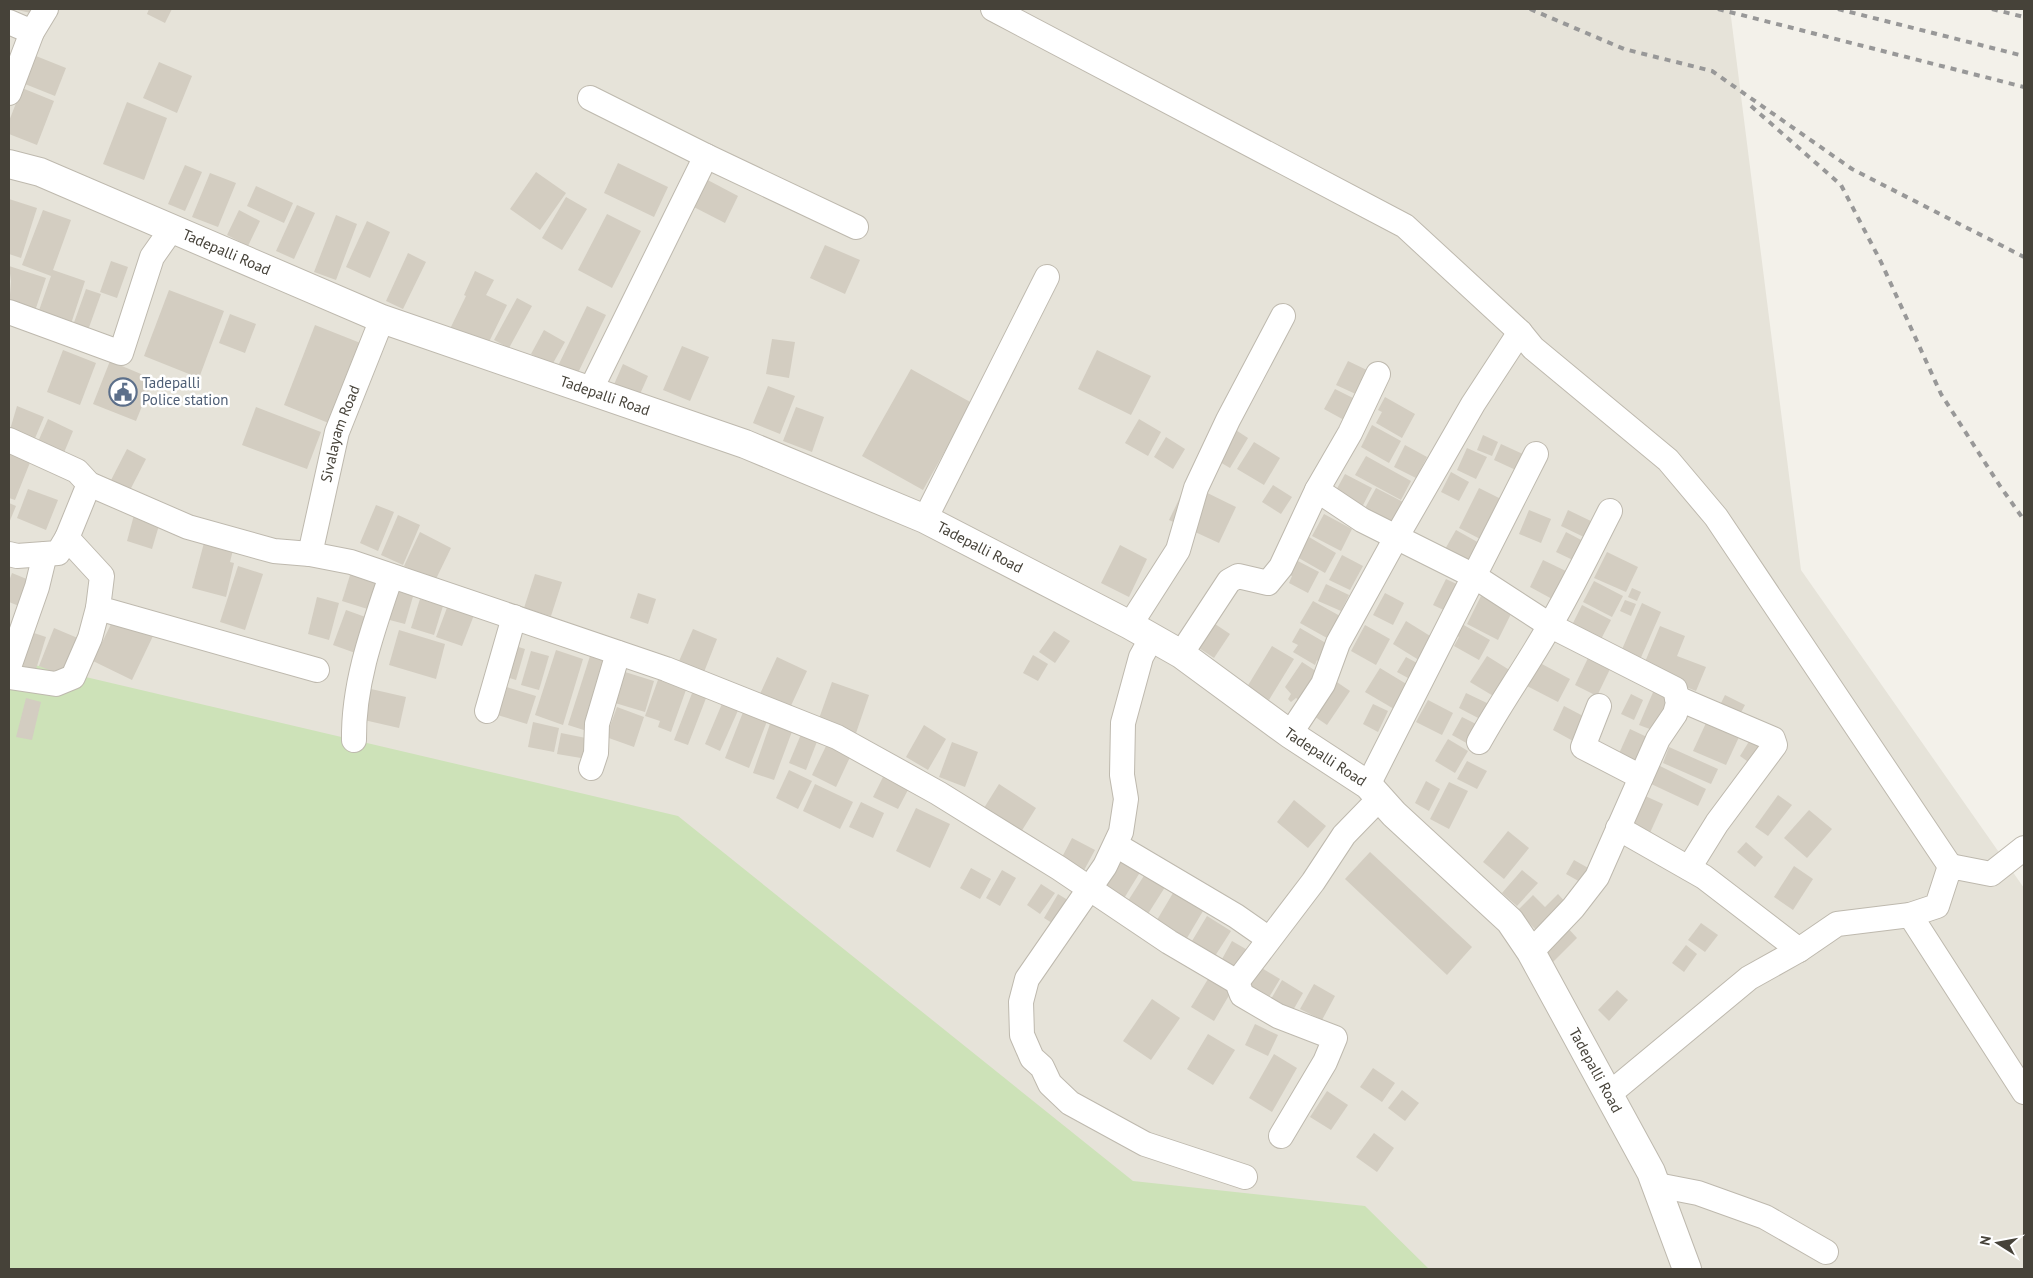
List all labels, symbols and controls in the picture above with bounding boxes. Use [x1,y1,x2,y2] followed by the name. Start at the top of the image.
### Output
[180,224,274,279] street label: Tadepalli Road
[557,371,653,420] street label: Tadepalli Road
[142,373,229,409] place label: Tadepalli Police station
[108,377,138,407] public building icon: Tadepalli Police station
[316,382,364,484] street label: Sivalayam Road
[934,517,1026,577] street label: Tadepalli Road
[1281,723,1370,790] street label: Tadepalli Road
[1565,1024,1627,1116] street label: Tadepalli Road
[1973,1218,2023,1268] north arrow
[1976,1234,1995,1247] text: N

